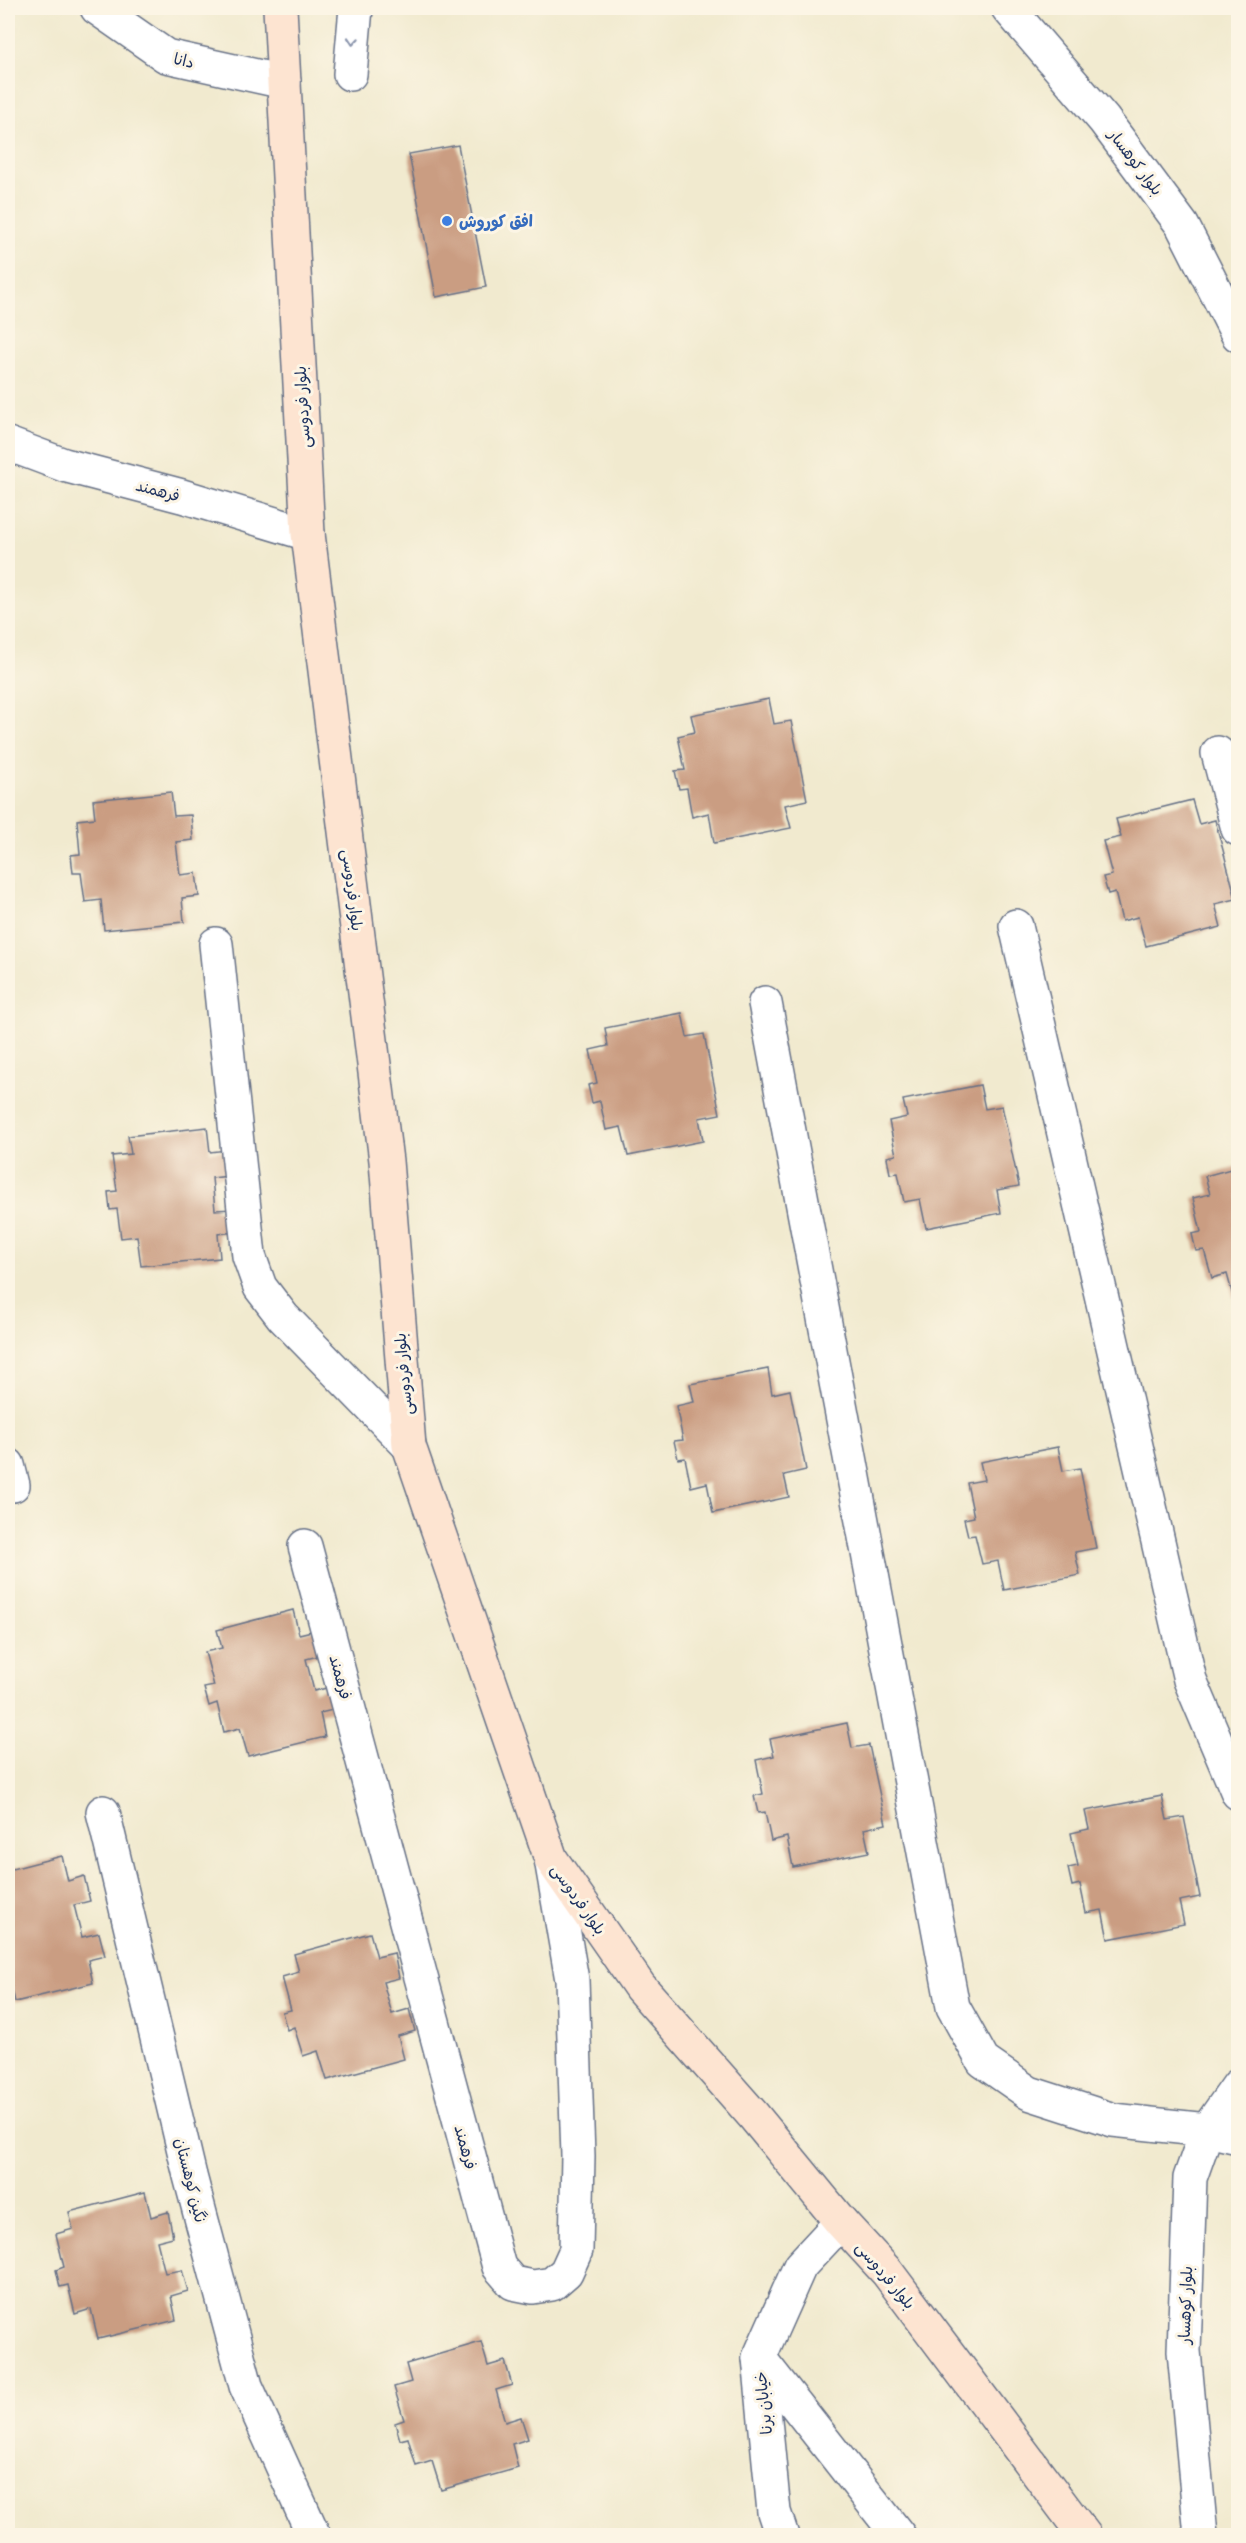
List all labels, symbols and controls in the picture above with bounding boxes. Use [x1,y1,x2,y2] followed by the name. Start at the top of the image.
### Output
[347,36,360,45] one-way arrow
[172,49,196,73] street label: دانا
[1102,124,1167,200] street label: بلوار کوهسار
[459,212,533,232] place label: افق کوروش
[440,214,454,228] marker: افق کوروش
[291,365,315,449] street label: بلوار فردوسی
[133,475,182,506] street label: فرهمند
[337,848,367,932] street label: بلوار فردوسی
[390,1332,418,1416] street label: بلوار فردوسی
[325,1653,356,1702] street label: فرهمند
[546,1860,610,1939] street label: بلوار فردوسی
[450,2123,481,2172] street label: فرهمند
[170,2136,210,2225] street label: نگین کوهستان
[851,2238,919,2314] street label: بلوار فردوسی
[1175,2266,1197,2346] street label: بلوار کوهسار
[751,2370,777,2435] street label: خیابان برنا

